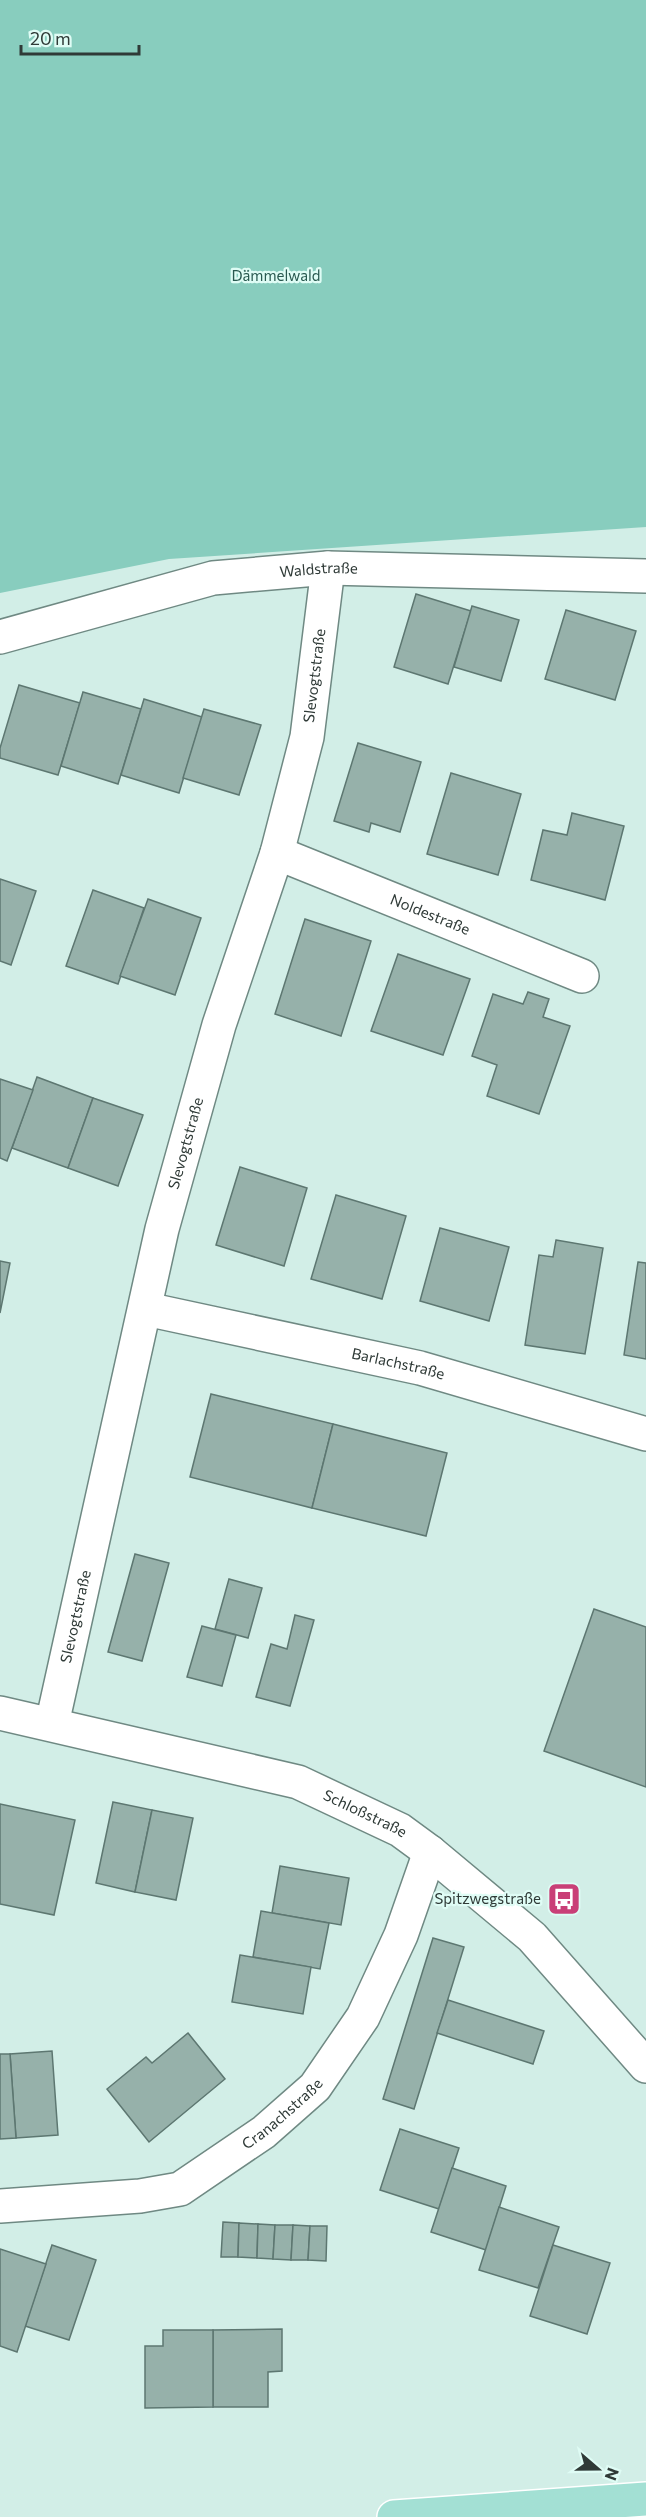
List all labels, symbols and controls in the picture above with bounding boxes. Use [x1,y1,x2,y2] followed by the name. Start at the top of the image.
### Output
[21,18,140,56] scale bar
[30,27,71,49] text: 20 m
[232,266,320,284] park label: Dämmelwald
[279,558,358,580] street label: Waldstraße
[299,627,328,724] street label: Slevogtstraße
[388,890,473,938] street label: Noldestraße
[164,1095,206,1191] street label: Slevogtstraße
[350,1344,447,1383] street label: Barlachstraße
[56,1568,94,1665] street label: Slevogtstraße
[321,1785,411,1840] street label: Schloßstraße
[546,1881,582,1917] bus stop icon: Spitzwegstraße
[434,1889,541,1907] place label: Spitzwegstraße
[238,2075,326,2152] street label: Cranachstraße
[568,2439,628,2499] north arrow
[602,2465,624,2483] text: N

